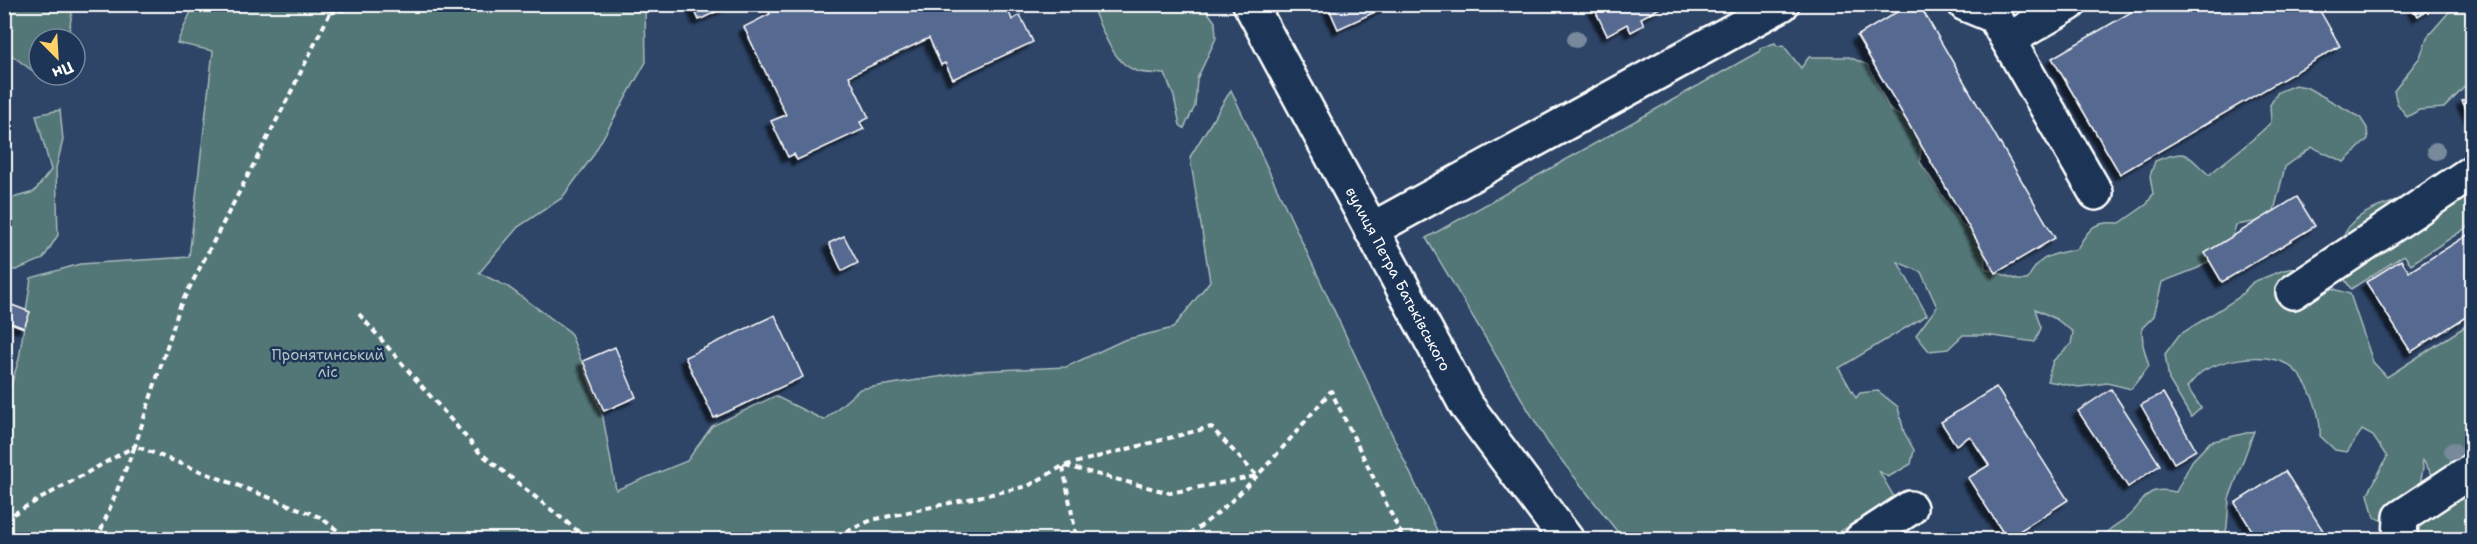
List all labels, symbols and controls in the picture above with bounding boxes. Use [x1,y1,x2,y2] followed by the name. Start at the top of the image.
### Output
[27,27,87,87] north arrow
[49,56,77,84] text: Пн
[1341,183,1455,375] street label: вулиця Петра Батьківського
[272,345,384,382] park label: Пронятинський ліс

